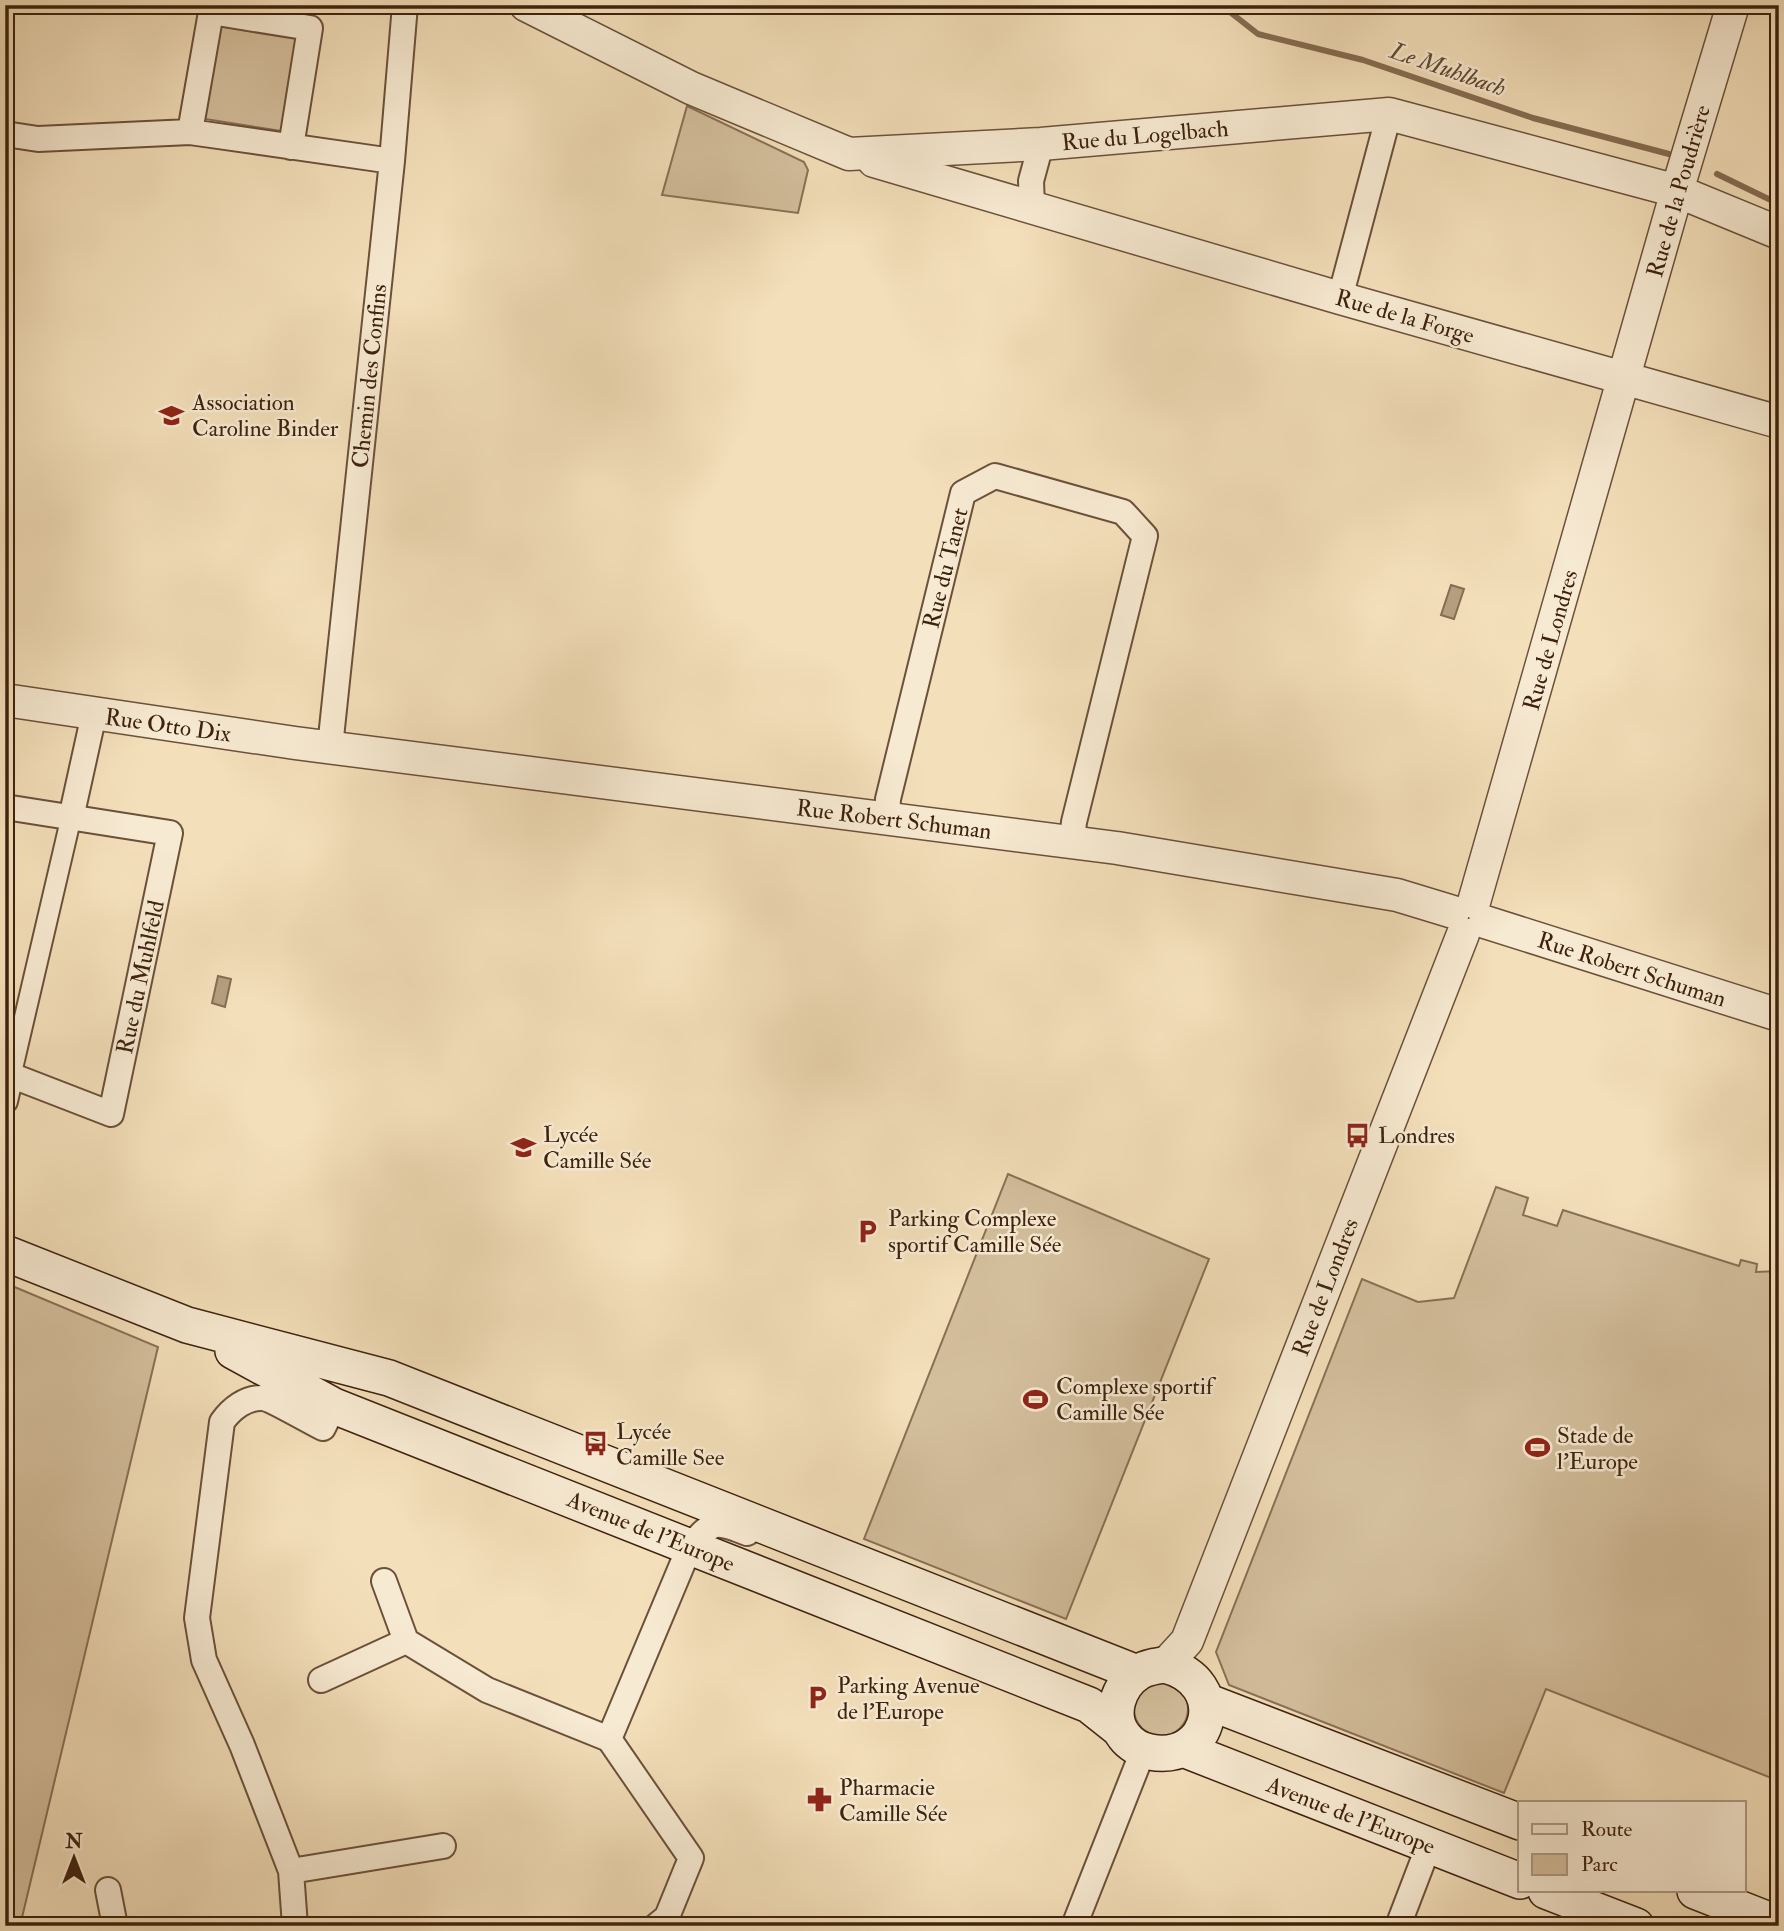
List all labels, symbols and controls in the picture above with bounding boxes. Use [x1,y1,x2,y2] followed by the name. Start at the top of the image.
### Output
[1385,35,1510,104] water label: Le Muhlbach
[1640,101,1717,281] street label: Rue de la Poudrière
[1060,114,1230,157] street label: Rue du Logelbach
[345,282,394,470] street label: Chemin des Confins
[1332,283,1478,350] street label: Rue de la Forge
[191,388,339,443] place label: Association Caroline Binder
[158,401,186,429] school or university icon: Association Caroline Binder
[916,505,974,632] street label: Rue du Tanet
[1517,566,1584,714] street label: Rue de Londres
[103,702,233,749] street label: Rue Otto Dix
[795,793,993,846] street label: Rue Robert Schuman
[110,898,171,1057] street label: Rue du Muhlfeld
[1534,925,1730,1014] street label: Rue Robert Schuman
[543,1120,652,1175] place label: Lycée Camille Sée
[1344,1121,1372,1149] bus stop icon: Londres
[1378,1121,1455,1150] place label: Londres
[509,1133,537,1161] school or university icon: Lycée Camille Sée
[888,1204,1062,1260] place label: Parking Complexe sportif Camille Sée
[1286,1214,1365,1360] street label: Rue de Londres
[854,1217,882,1245] parking icon: Parking Complexe sportif Camille Sée
[1056,1372,1217,1427] place label: Complexe sportif Camille Sée
[1022,1385,1050,1413] sports icon: Complexe sportif Camille Sée
[616,1417,725,1472] place label: Lycée Camille See
[1557,1421,1638,1477] place label: Stade de l'Europe
[582,1430,610,1458] bus stop icon: Lycée Camille See
[1523,1434,1551,1462] sports icon: Stade de l'Europe
[561,1484,739,1579] street label: Avenue de l'Europe
[837,1671,980,1727] place label: Parking Avenue de l'Europe
[803,1684,831,1712] parking icon: Parking Avenue de l'Europe
[1261,1770,1440,1862] street label: Avenue de l'Europe
[839,1773,948,1828] place label: Pharmacie Camille Sée
[805,1786,833,1814] pharmacy icon: Pharmacie Camille Sée
[1518,1801,1746,1892] legend
[1581,1816,1633,1843] text: Route
[38,1822,108,1892] north arrow
[64,1830,83,1854] text: N
[1581,1851,1618,1878] text: Parc

